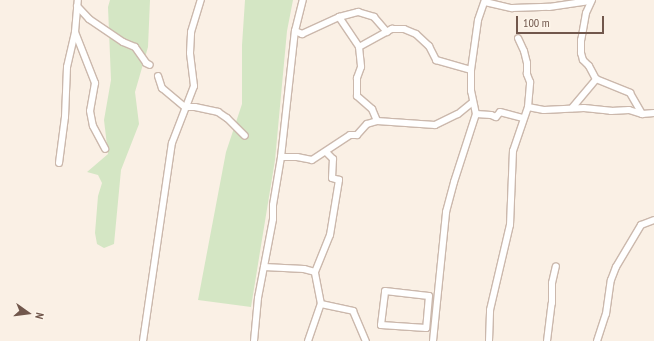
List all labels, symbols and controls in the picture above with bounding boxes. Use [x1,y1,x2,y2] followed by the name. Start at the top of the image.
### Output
[518,8,606,34] scale bar
[523,15,550,30] text: 100 m
[8,293,48,333] north arrow
[32,311,47,320] text: N

